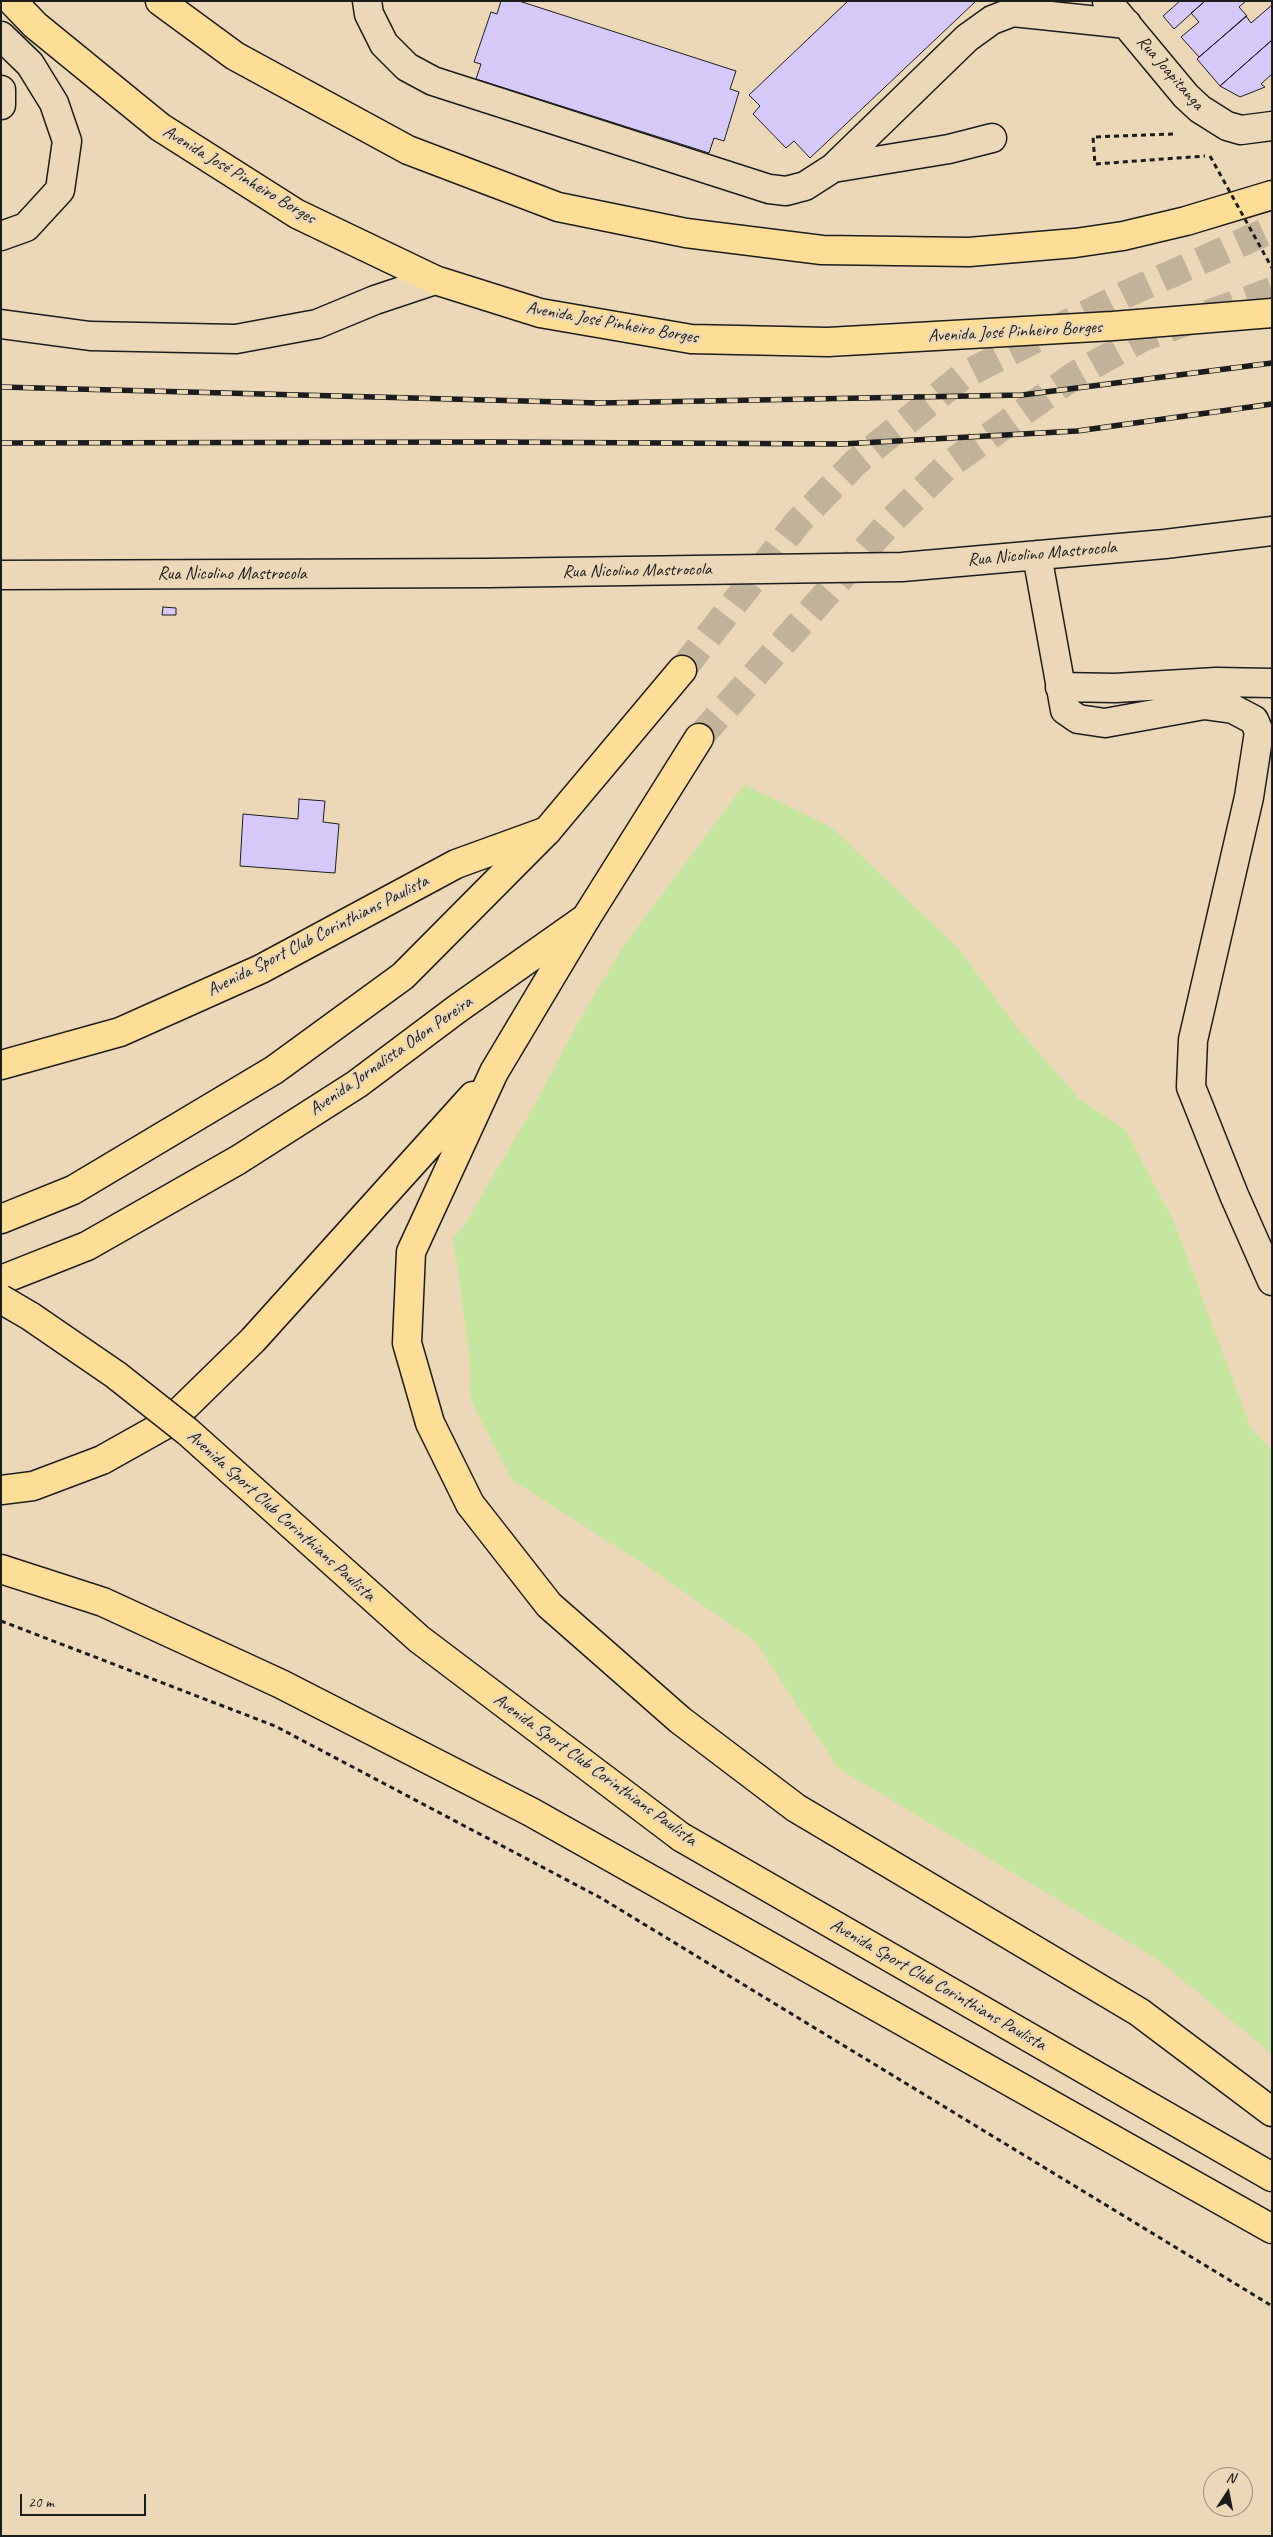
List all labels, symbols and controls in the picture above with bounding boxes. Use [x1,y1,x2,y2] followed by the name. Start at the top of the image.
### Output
[1132,31,1208,115] street label: Rua Joapitanga
[159,121,319,229] street label: Avenida José Pinheiro Borges
[524,297,700,349] street label: Avenida José Pinheiro Borges
[927,317,1103,347] street label: Avenida José Pinheiro Borges
[967,537,1117,571] street label: Rua Nicolino Mastrocola
[562,559,712,583] street label: Rua Nicolino Mastrocola
[157,563,307,585] street label: Rua Nicolino Mastrocola
[204,871,432,1001] street label: Avenida Sport Club Corinthians Paulista
[305,992,477,1120] street label: Avenida Jornalista Odon Pereira
[182,1426,380,1606] street label: Avenida Sport Club Corinthians Paulista
[489,1689,701,1851] street label: Avenida Sport Club Corinthians Paulista
[826,1914,1050,2056] street label: Avenida Sport Club Corinthians Paulista
[1203,2467,1253,2517] north arrow
[1225,2469,1237,2487] text: N
[22,2484,149,2516] scale bar
[28,2493,54,2512] text: 20 m

